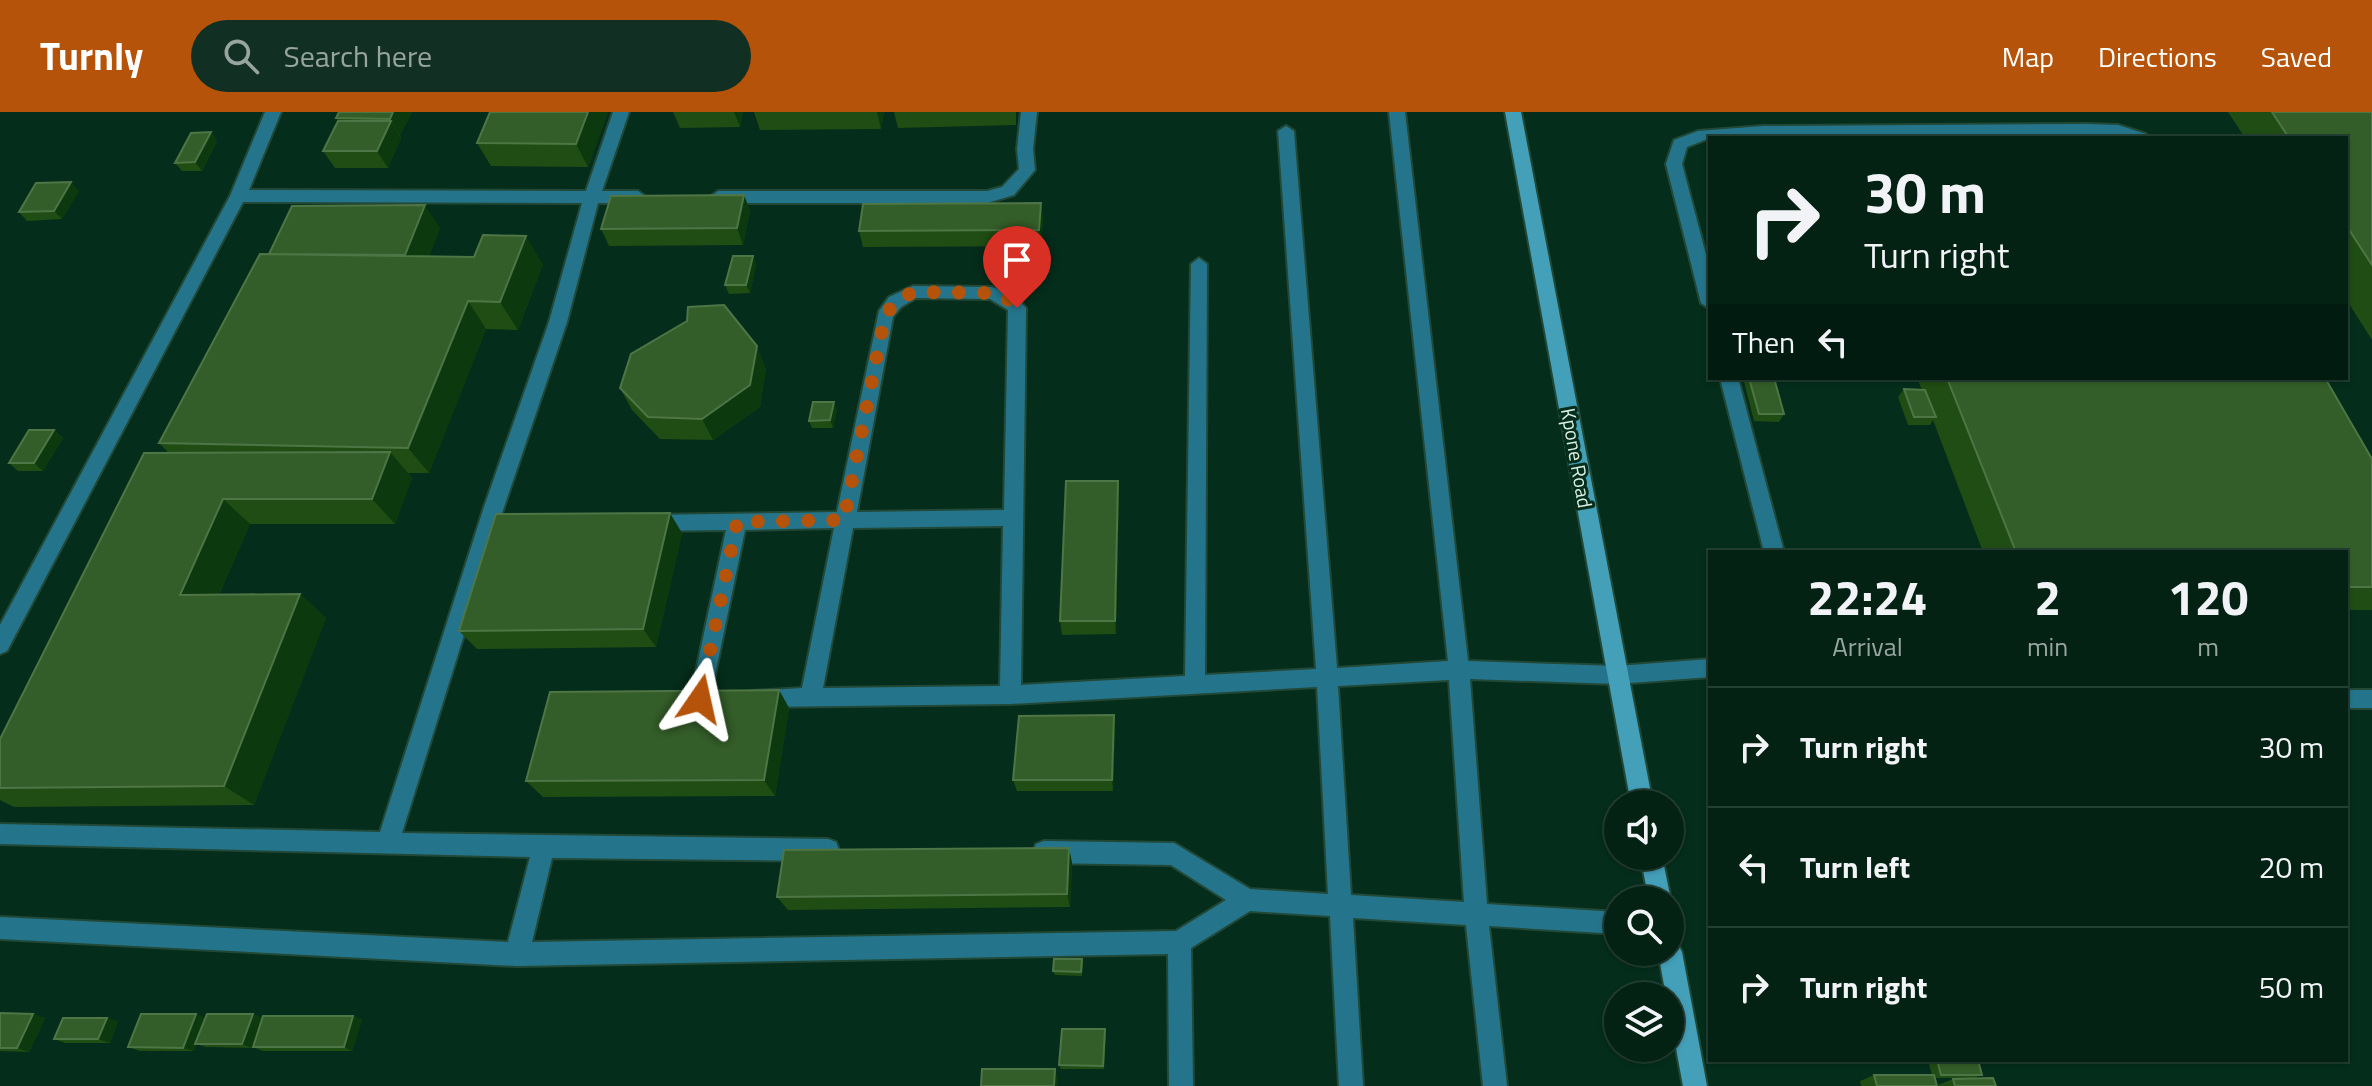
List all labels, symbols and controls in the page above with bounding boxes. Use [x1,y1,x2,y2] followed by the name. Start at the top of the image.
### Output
[191,20,751,92] search box
[40,27,143,85] text: Turnly
[283,33,432,79] text: Search here
[219,34,263,78] icon: search
[2002,35,2054,78] text: Map
[2098,35,2217,78] text: Directions
[2261,35,2332,78] text: Saved
[1864,150,1986,235] text: 30 m
[1732,168,1836,272] icon: right
[983,226,1051,308] pin
[1864,227,2009,282] text: Turn right
[995,238,1039,282] icon: arrive
[1732,319,1795,365] text: Then
[1811,320,1855,364] icon: left
[1553,406,1601,510] street label: Kpone Road
[1808,561,1927,634] text: 22:24
[2034,561,2061,634] text: 2
[2168,561,2248,634] text: 120
[1832,627,1903,666] text: Arrival
[2027,627,2068,666] text: min
[2197,627,2219,666] text: m
[658,657,742,741] position arrow
[1800,724,1928,770] text: Turn right
[2259,724,2324,770] text: 30 m
[1732,725,1776,769] icon: right
[1604,790,1684,1062] map controls
[1604,790,1684,870] button: sound
[1800,844,1910,890] text: Turn left
[2259,844,2324,890] text: 20 m
[1732,845,1776,889] icon: left
[1604,886,1684,966] button: search
[1800,964,1928,1010] text: Turn right
[2259,964,2324,1010] text: 50 m
[1732,965,1776,1009] icon: right
[1604,982,1684,1062] button: layers

